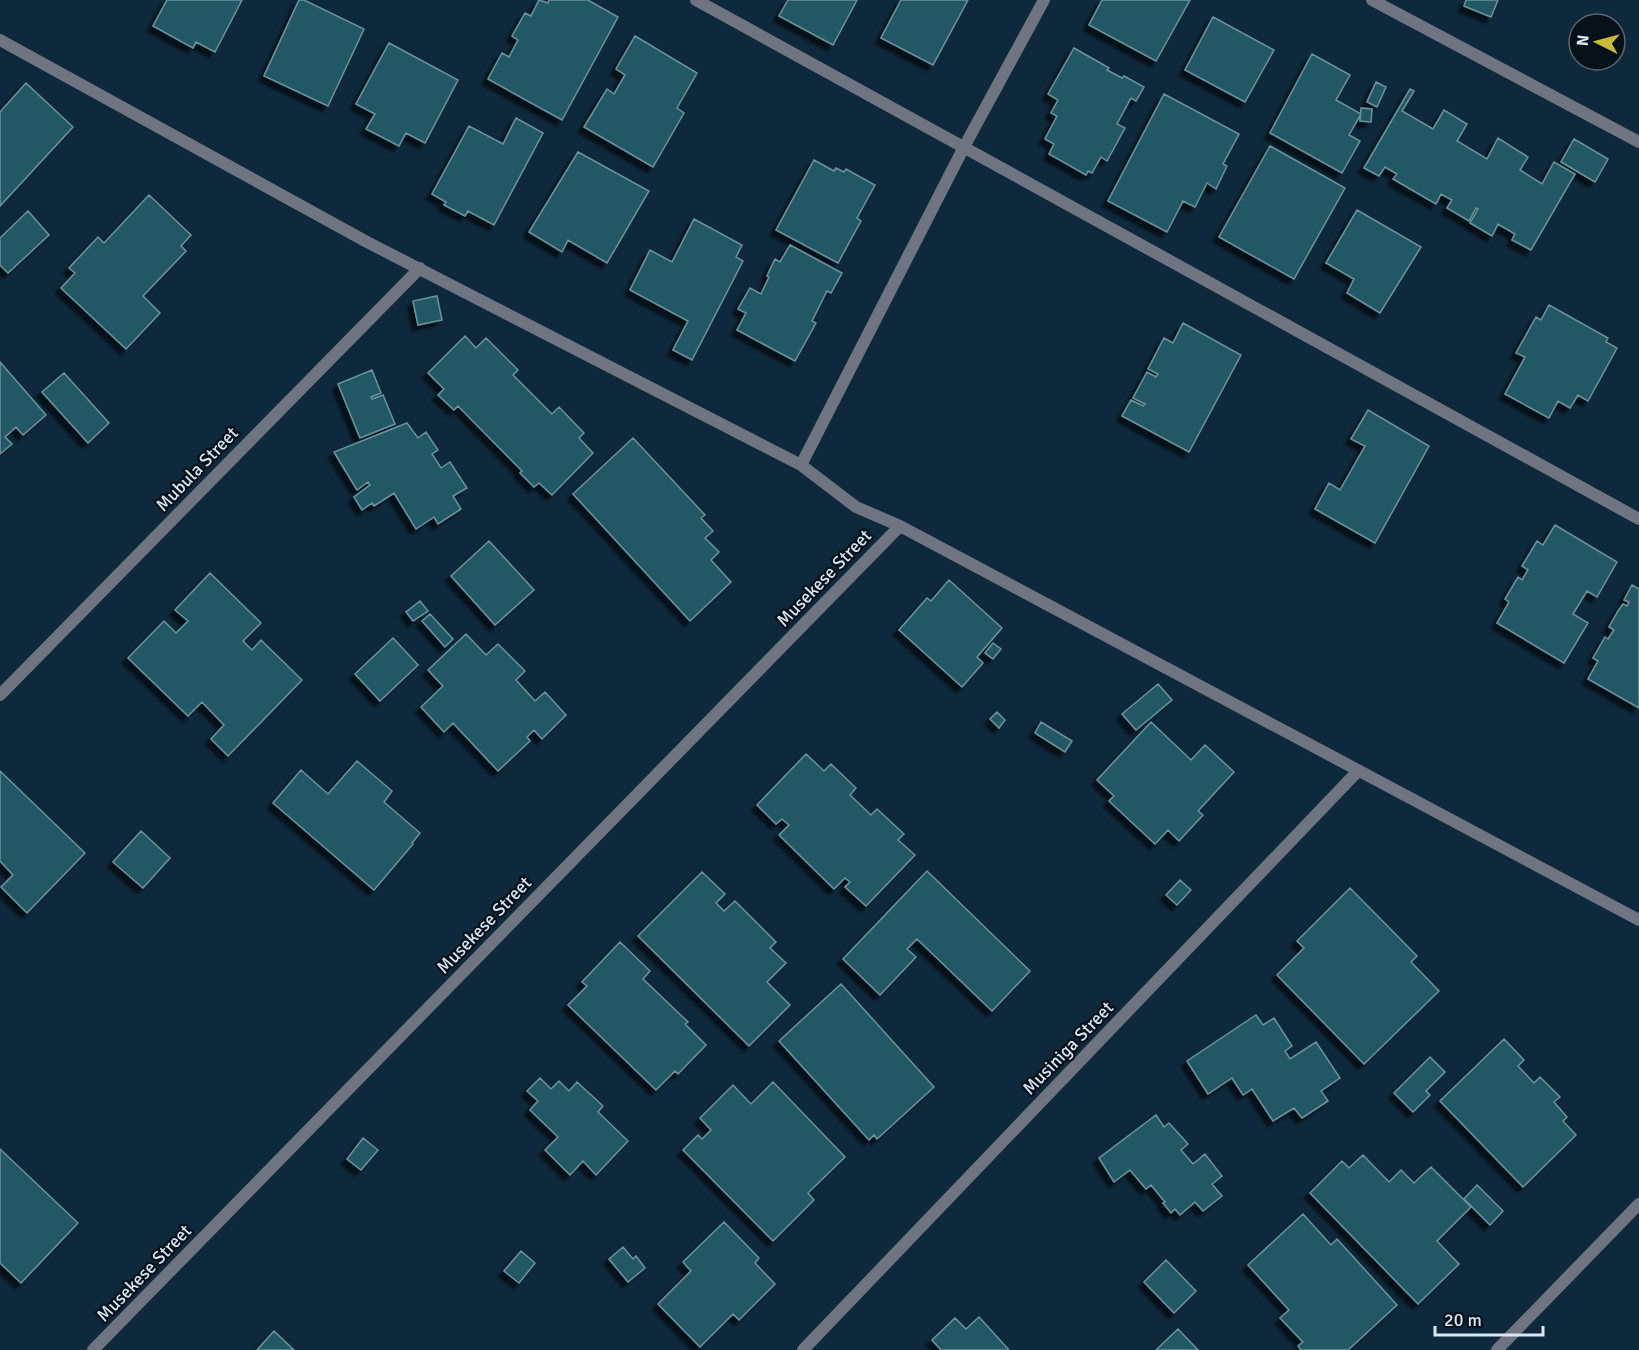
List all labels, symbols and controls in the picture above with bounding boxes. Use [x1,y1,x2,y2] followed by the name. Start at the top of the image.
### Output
[1567,12,1627,72] north arrow
[1573,34,1594,47] text: N
[151,422,243,516] street label: Mubula Street
[772,525,876,631] street label: Musekese Street
[432,872,536,978] street label: Musekese Street
[1018,997,1118,1099] street label: Musiniga Street
[92,1220,196,1326] street label: Musekese Street
[1435,1299,1543,1337] scale bar
[1444,1309,1482,1331] text: 20 m

